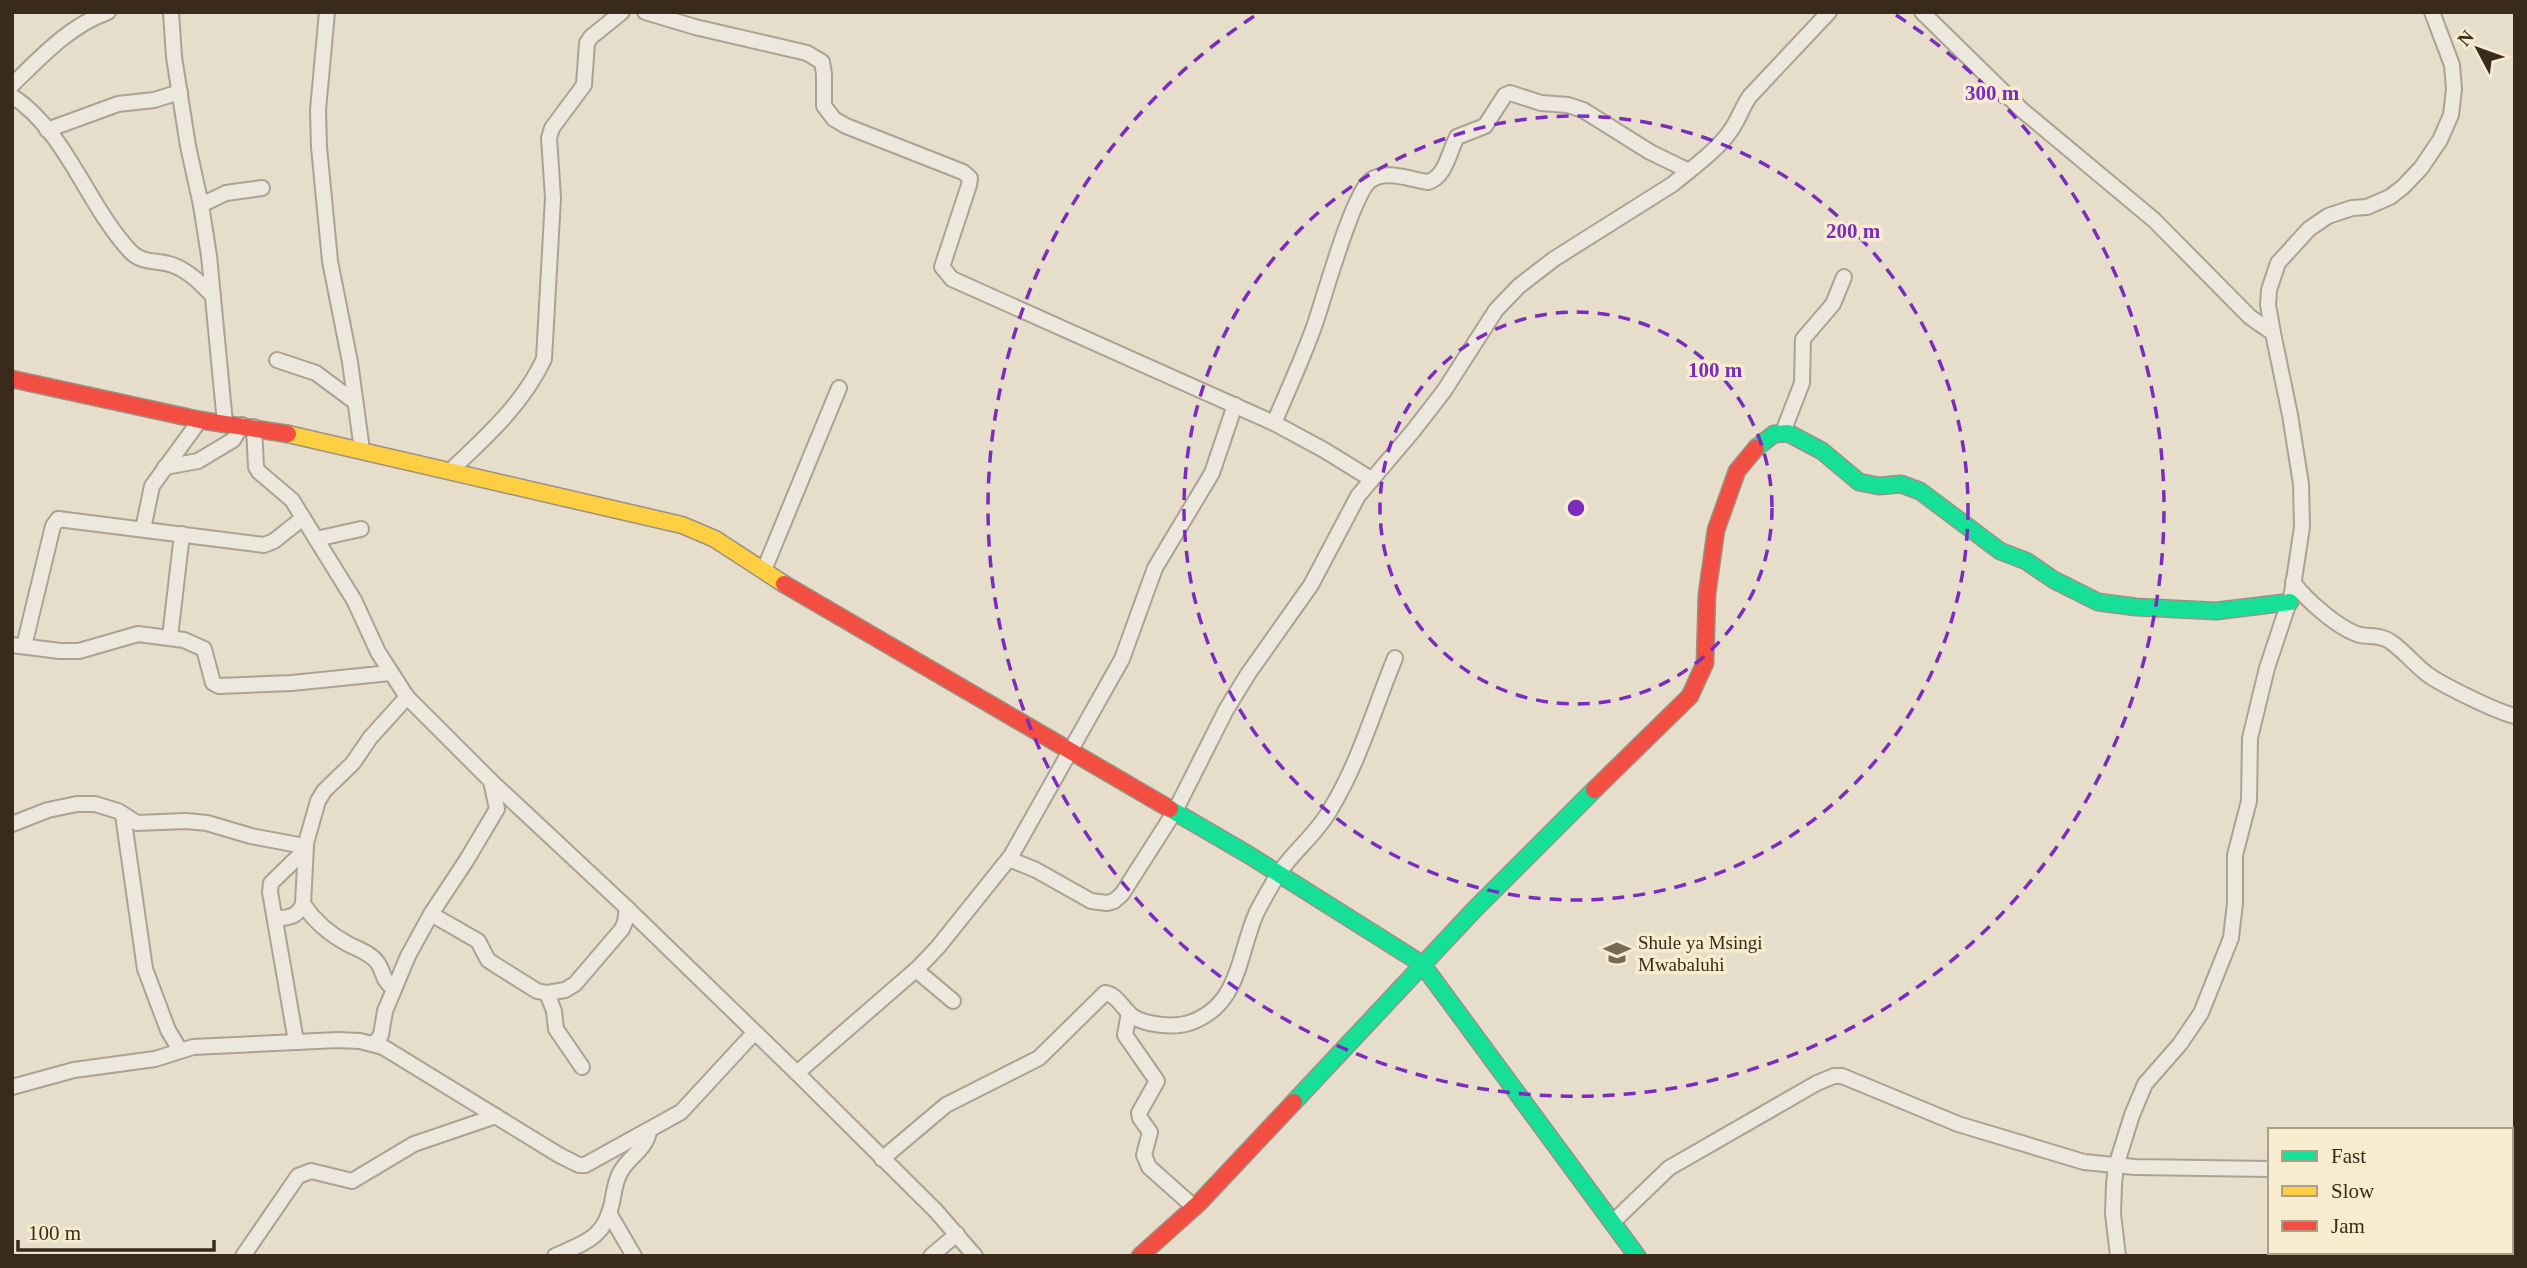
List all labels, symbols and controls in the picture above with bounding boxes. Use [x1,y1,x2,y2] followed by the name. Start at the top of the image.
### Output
[2443,14,2513,84] north arrow
[2453,26,2478,50] text: N
[1965,81,2020,105] text: 300 m
[1826,219,1881,243] text: 200 m
[1688,358,1743,382] text: 100 m
[1564,496,1588,520] centre of rings
[1638,932,1763,975] place label: Shule ya Msingi Mwabaluhi
[1602,938,1632,968] school or university icon: Shule ya Msingi Mwabaluhi
[2268,1128,2513,1254] legend
[2331,1144,2366,1168] text: Fast
[2331,1179,2375,1203] text: Slow
[18,1208,214,1252] scale bar
[2331,1214,2365,1238] text: Jam
[28,1221,81,1245] text: 100 m

